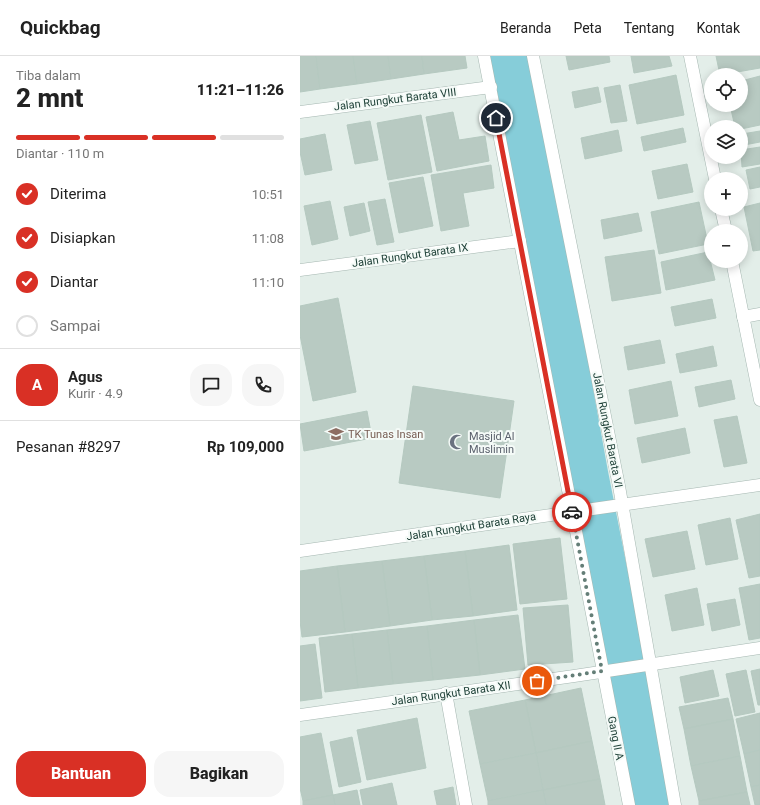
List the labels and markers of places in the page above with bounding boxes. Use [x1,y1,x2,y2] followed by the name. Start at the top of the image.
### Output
[479,101,513,135] pin
[327,425,345,443] school or university icon: TK Tunas Insan
[348,428,423,441] place label: TK Tunas Insan
[469,430,514,456] place label: Masjid Al Muslimin
[448,433,466,451] mosque icon: Masjid Al Muslimin
[520,664,554,698] pin

